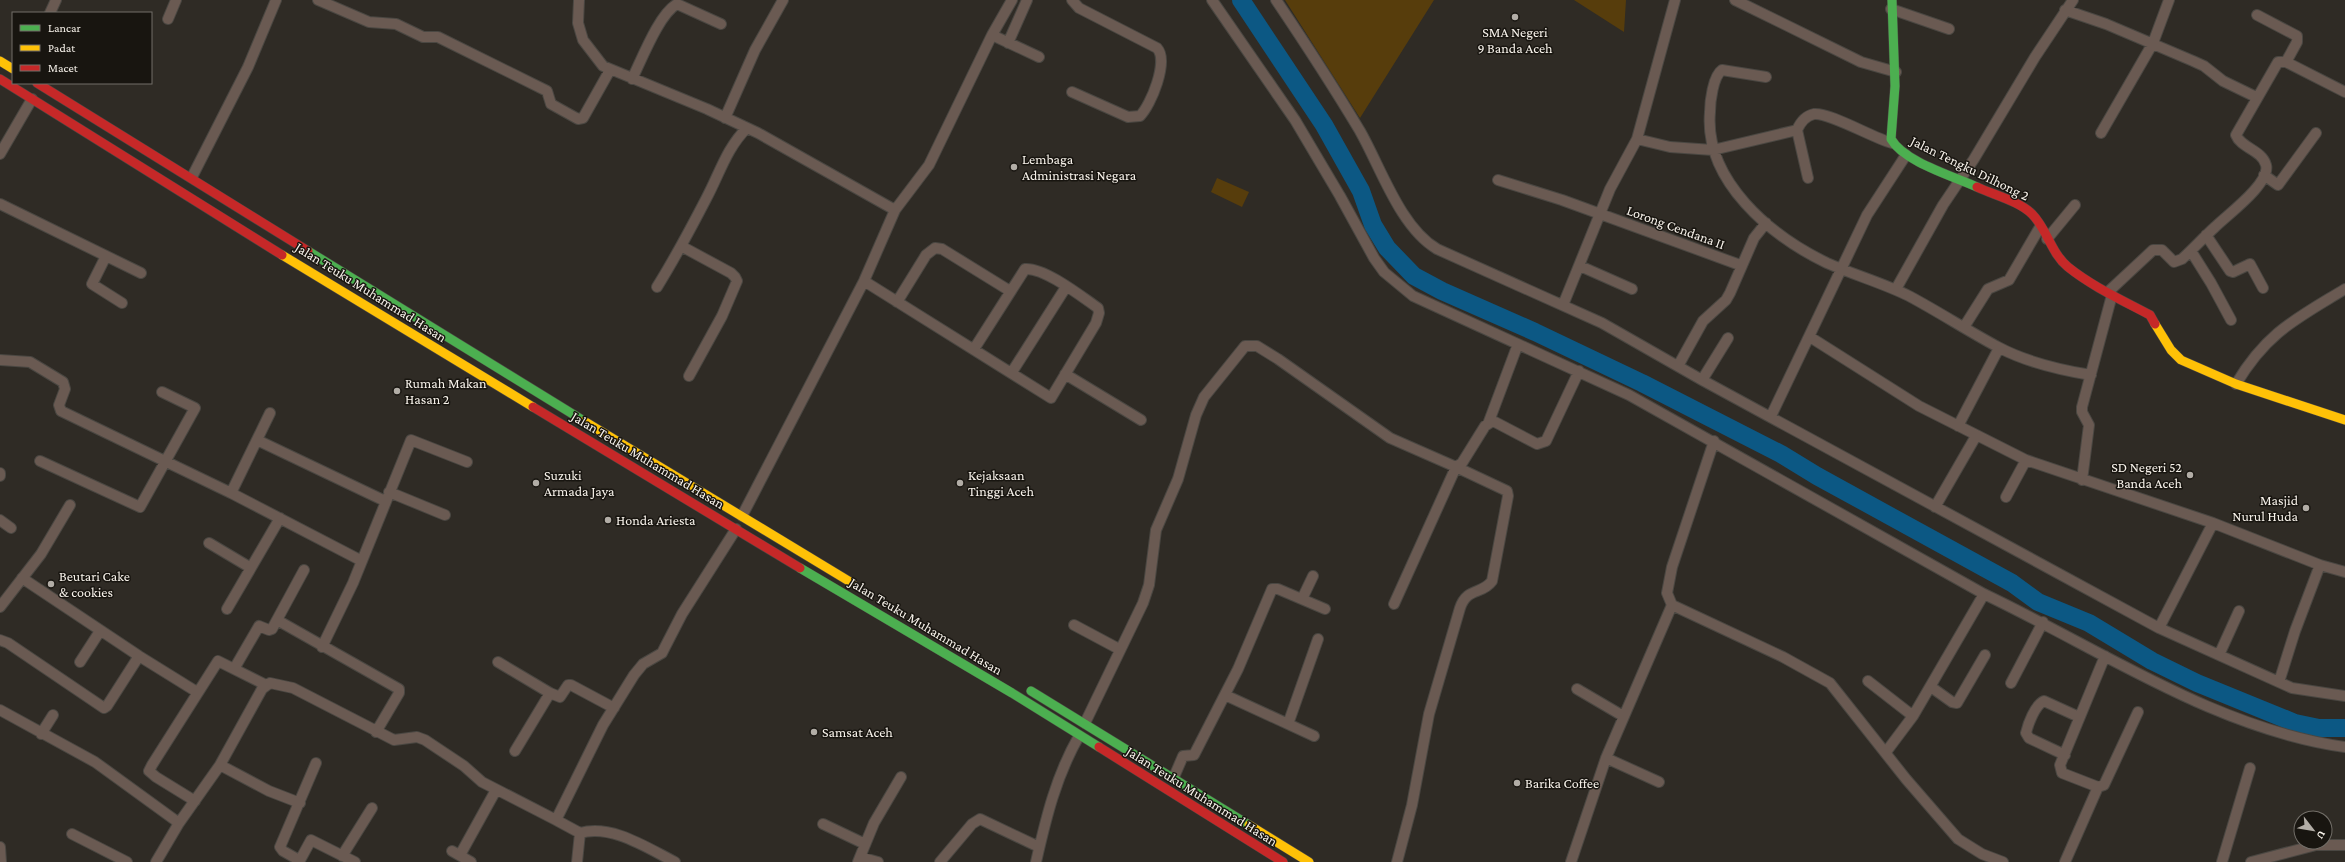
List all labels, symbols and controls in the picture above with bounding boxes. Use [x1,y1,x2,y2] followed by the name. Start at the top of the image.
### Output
[12,12,152,84] legend
[1510,12,1520,22] marker: SMA Negeri 9 Banda Aceh
[48,21,82,35] text: Lancar
[1477,24,1553,56] place label: SMA Negeri 9 Banda Aceh
[48,41,76,55] text: Padat
[48,61,79,75] text: Macet
[1906,131,2032,204] street label: Jalan Tengku Dilhong 2
[1022,151,1137,183] place label: Lembaga Administrasi Negara
[1009,162,1019,172] marker: Lembaga Administrasi Negara
[1625,202,1727,252] street label: Lorong Cendana II
[291,238,450,346] street label: Jalan Teuku Muhammad Hasan
[405,375,487,407] place label: Rumah Makan Hasan 2
[392,386,402,396] marker: Rumah Makan Hasan 2
[567,407,728,512] street label: Jalan Teuku Muhammad Hasan
[2111,459,2182,491] place label: SD Negeri 52 Banda Aceh
[544,467,615,499] place label: Suzuki Armada Jaya
[968,467,1034,499] place label: Kejaksaan Tinggi Aceh
[2185,470,2195,480] marker: SD Negeri 52 Banda Aceh
[531,478,541,488] marker: Suzuki Armada Jaya
[955,478,965,488] marker: Kejaksaan Tinggi Aceh
[2232,492,2299,524] place label: Masjid Nurul Huda
[2301,503,2311,513] marker: Masjid Nurul Huda
[616,512,696,528] place label: Honda Ariesta
[603,515,613,525] marker: Honda Ariesta
[59,568,130,600] place label: Beutari Cake & cookies
[845,573,1006,678] street label: Jalan Teuku Muhammad Hasan
[46,579,56,589] marker: Beutari Cake & cookies
[822,724,893,740] place label: Samsat Aceh
[809,727,819,737] marker: Samsat Aceh
[1122,742,1281,850] street label: Jalan Teuku Muhammad Hasan
[1525,775,1599,791] place label: Barika Coffee
[1512,778,1522,788] marker: Barika Coffee
[2293,810,2333,850] north arrow
[2314,829,2329,842] text: U

